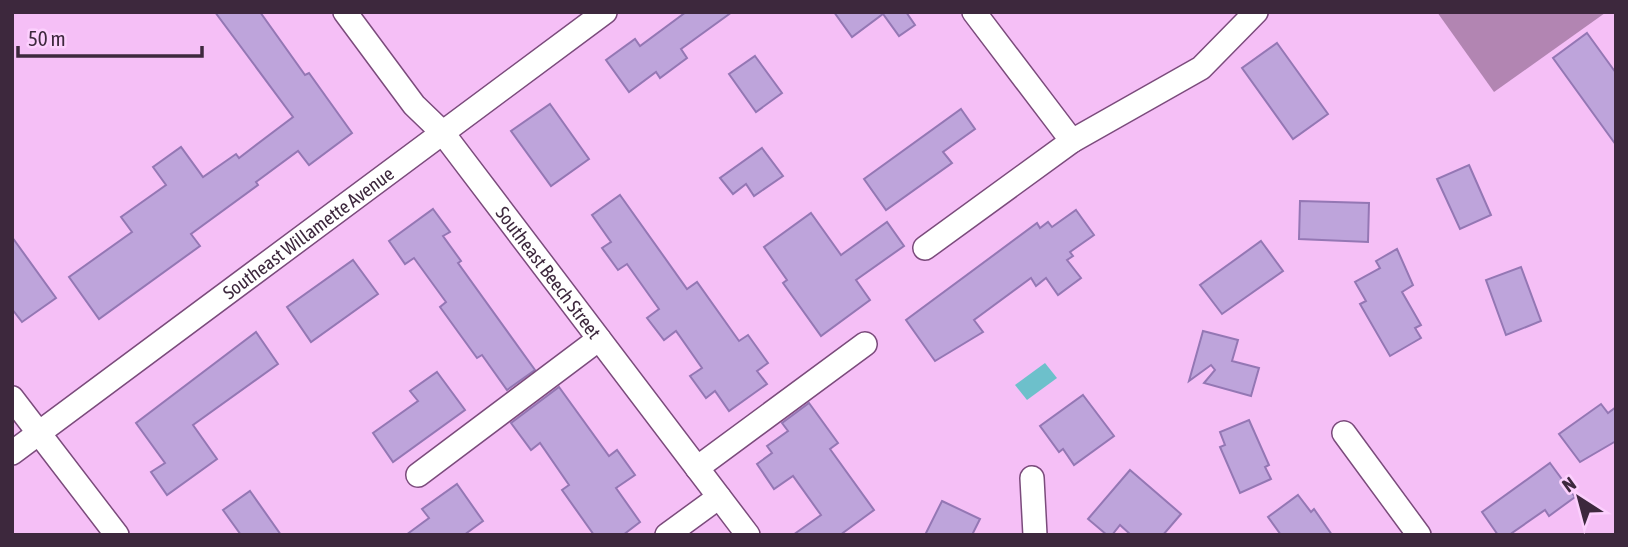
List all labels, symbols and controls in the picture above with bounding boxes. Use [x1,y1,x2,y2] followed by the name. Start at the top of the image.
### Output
[18,14,201,58] scale bar
[28,26,66,50] text: 50 m
[218,162,398,303] street label: Southeast Willamette Avenue
[492,202,606,343] street label: Southeast Beech Street
[1544,463,1614,533] north arrow
[1558,472,1580,496] text: N

